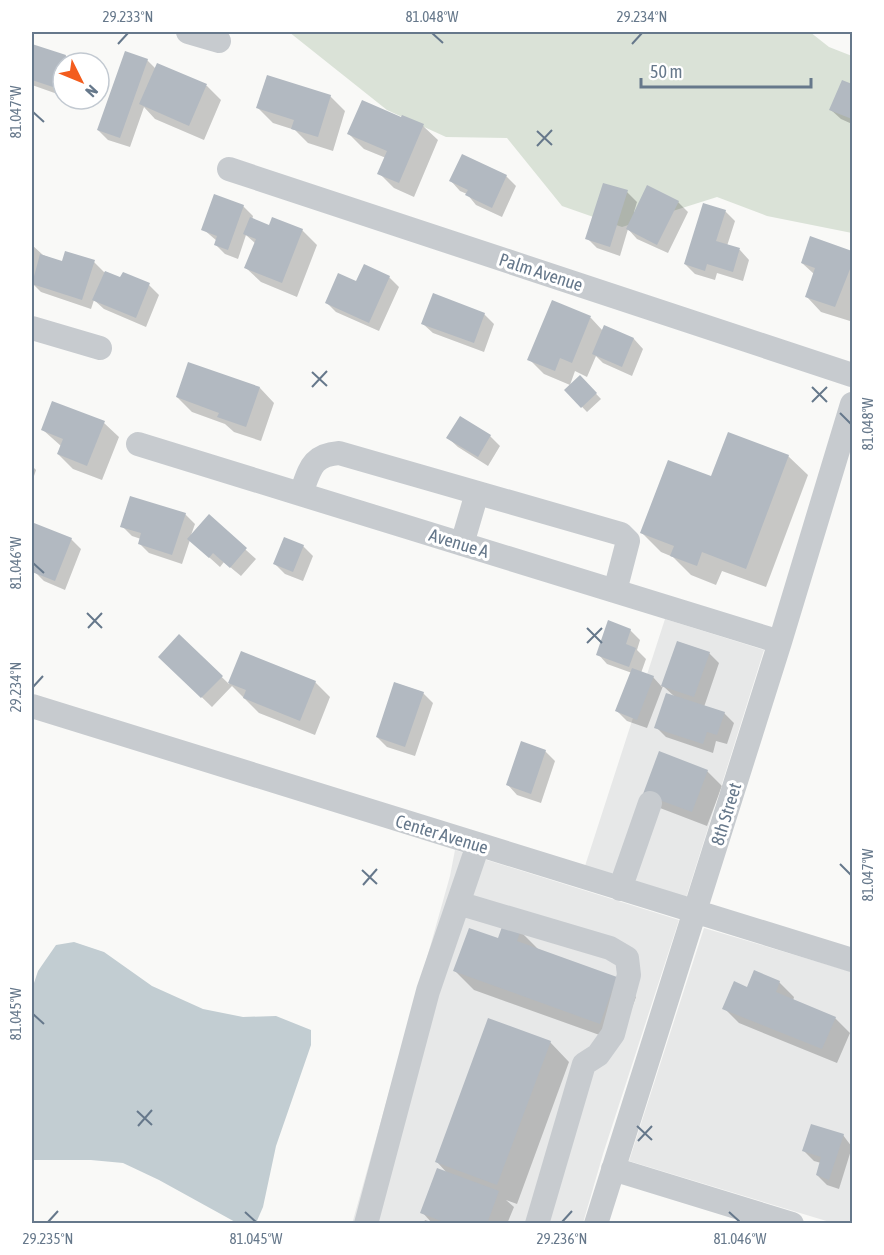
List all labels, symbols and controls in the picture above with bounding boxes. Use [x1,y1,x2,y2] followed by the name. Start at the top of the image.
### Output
[103,8,153,25] text: 29.233°N
[406,8,459,25] text: 81.048°W
[617,8,667,25] text: 29.234°N
[51,51,111,111] north arrow
[641,51,810,89] scale bar
[650,61,682,82] text: 50 m
[82,82,102,101] text: N
[7,85,24,138] text: 81.047°W
[496,249,586,295] street label: Palm Avenue
[859,397,876,450] text: 81.048°W
[427,524,491,562] street label: Avenue A
[7,536,24,589] text: 81.046°W
[7,662,24,712] text: 29.234°N
[707,780,745,848] street label: 8th Street
[393,810,491,858] street label: Center Avenue
[859,848,876,901] text: 81.047°W
[7,987,24,1040] text: 81.045°W
[23,1230,73,1247] text: 29.235°N
[230,1230,283,1247] text: 81.045°W
[537,1230,587,1247] text: 29.236°N
[714,1230,767,1247] text: 81.046°W

